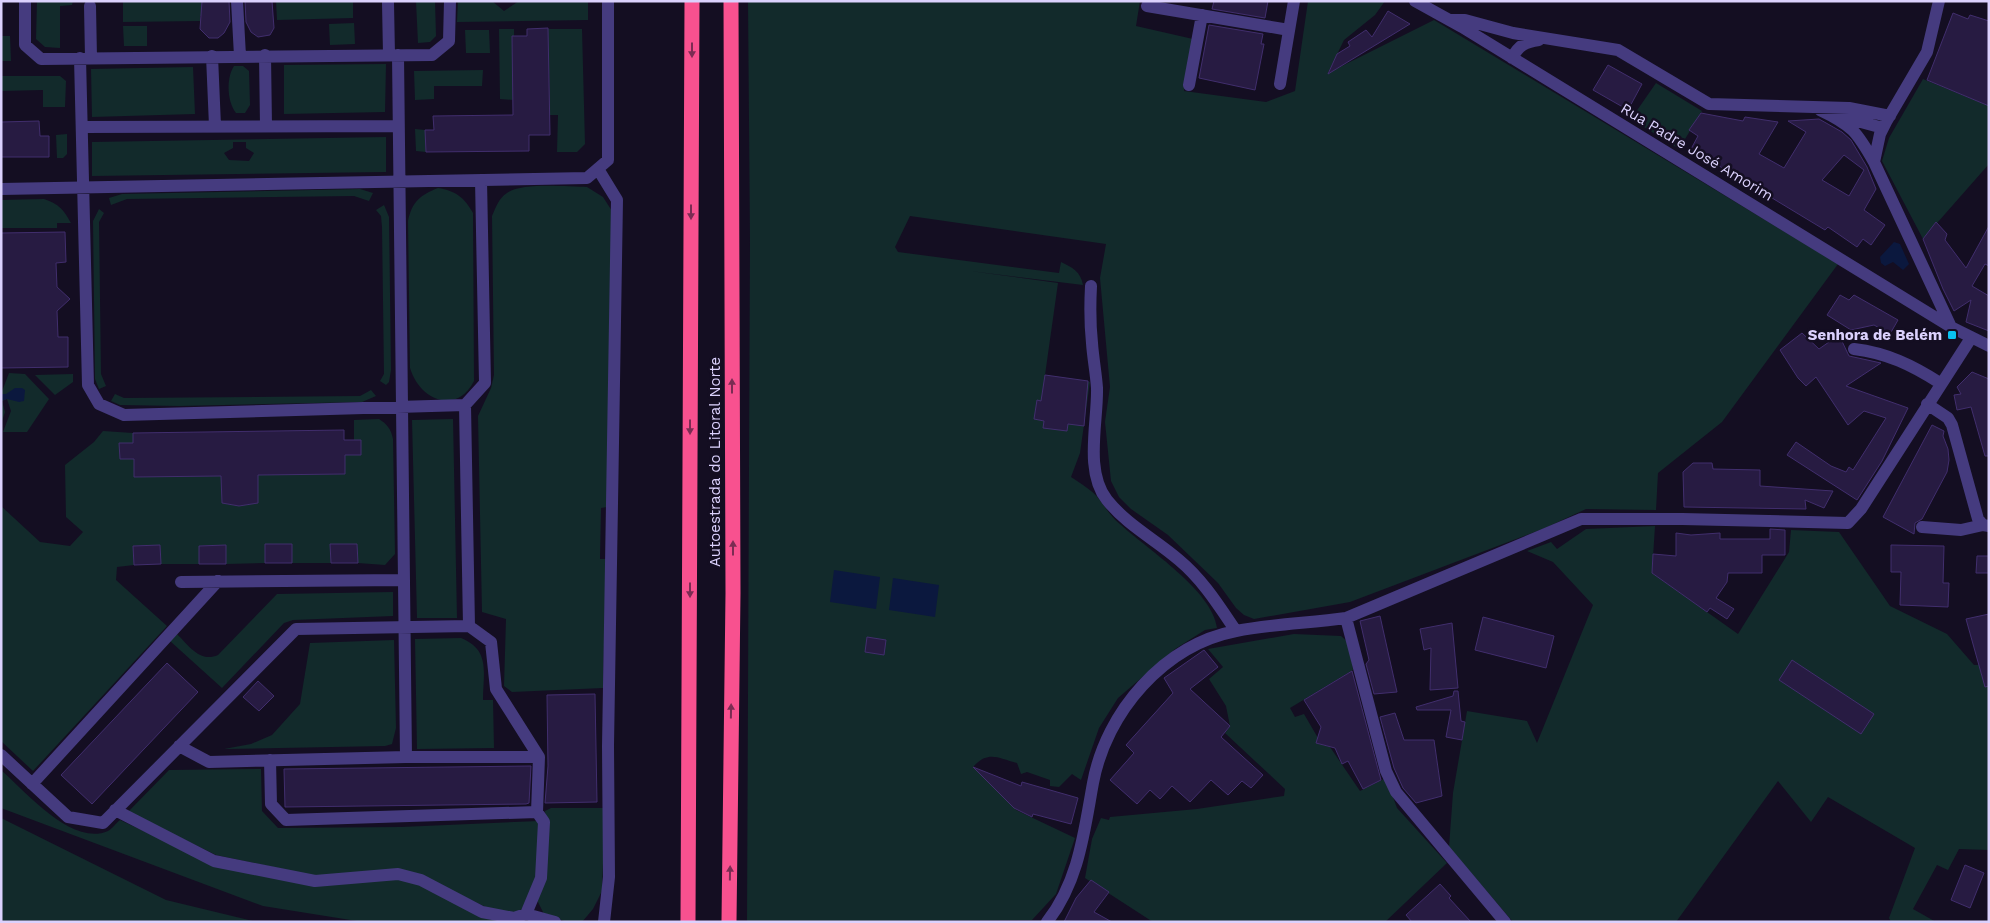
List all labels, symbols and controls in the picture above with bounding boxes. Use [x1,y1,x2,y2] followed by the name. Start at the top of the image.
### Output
[688,42,696,58] one-way arrow
[1617,99,1777,205] street label: Rua Padre José Amorim
[687,205,695,221] one-way arrow
[1808,326,1942,344] place label: Senhora de Belém
[1946,329,1958,341] marker: Senhora de Belém
[706,357,724,567] street label: Autoestrada do Litoral Norte
[728,377,736,393] one-way arrow
[686,420,694,436] one-way arrow
[729,540,737,556] one-way arrow
[686,582,694,598] one-way arrow
[728,702,736,718] one-way arrow
[726,865,734,881] one-way arrow

